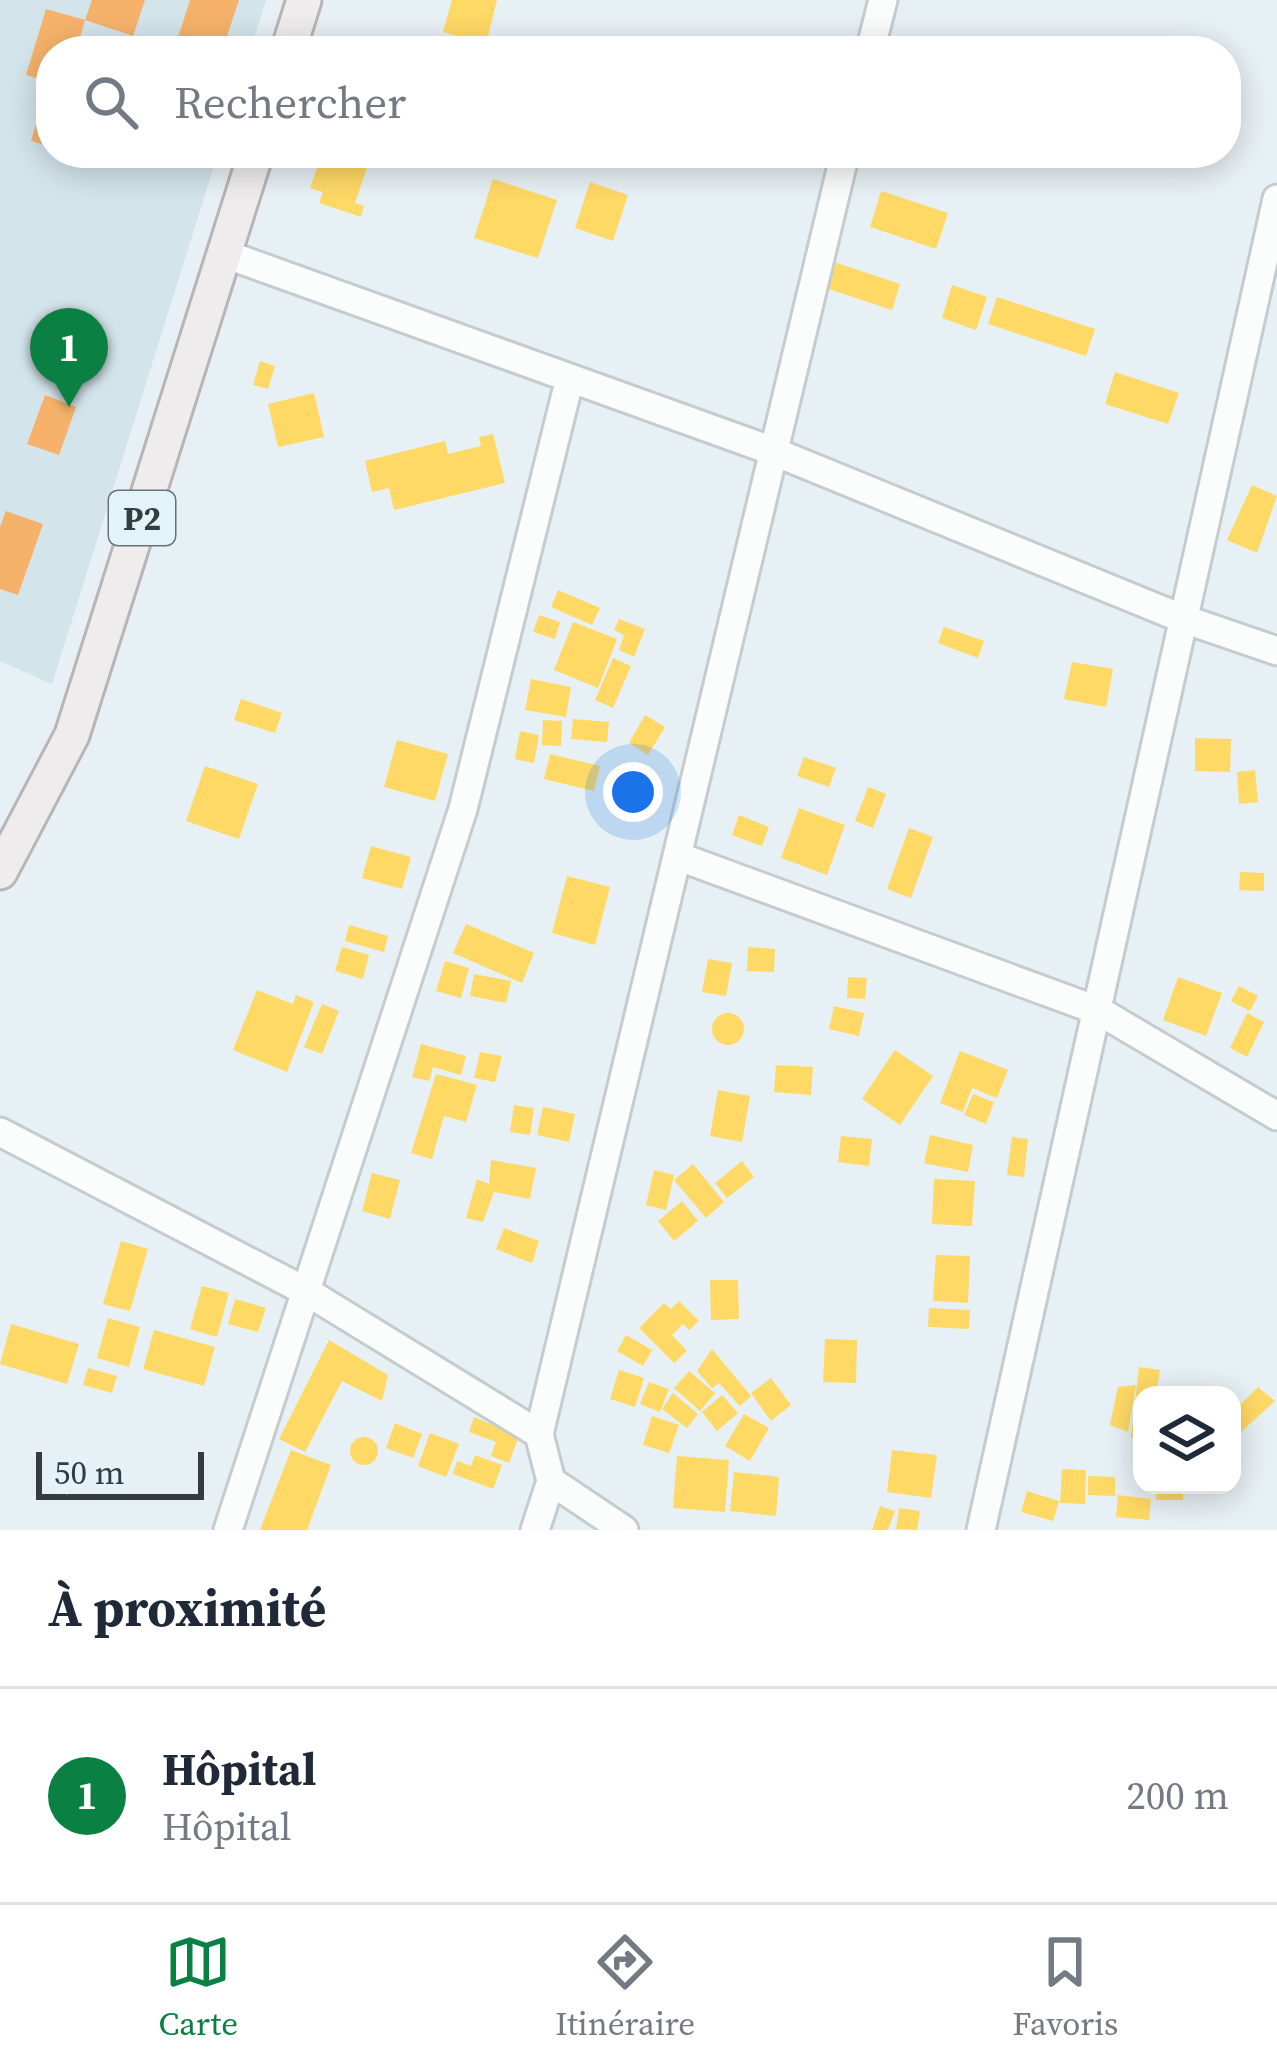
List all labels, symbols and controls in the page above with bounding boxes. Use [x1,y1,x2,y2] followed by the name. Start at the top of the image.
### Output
[36,36,1241,168] search box
[78,69,144,135] icon: search
[174,71,406,133] text: Rechercher
[30,308,108,407] pin: 1
[109,491,175,545] road number: P2
[603,762,663,822] your location
[1133,1386,1241,1494] map controls
[1133,1386,1241,1494] button: layers
[36,1446,204,1499] scale bar
[54,1450,124,1495] text: 50 m
[48,1573,326,1643] text: À proximité
[162,1738,316,1800] text: Hôpital
[76,1769,98,1822] text: 1
[1126,1769,1229,1822] text: 200 m
[162,1800,291,1853] text: Hôpital
[159,1929,238,2046] tab: Carte
[555,1929,695,2046] tab: Itinéraire
[1012,1929,1118,2046] tab: Favoris

